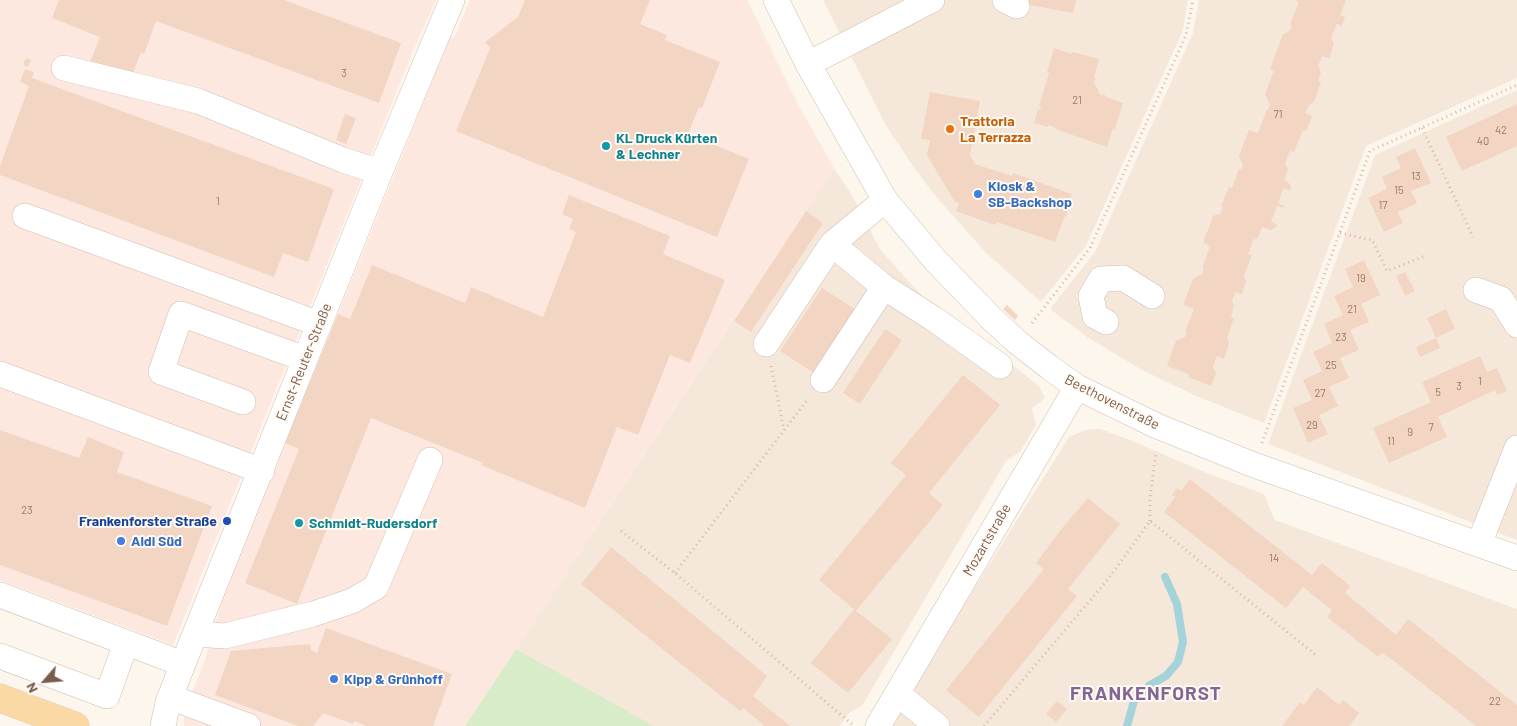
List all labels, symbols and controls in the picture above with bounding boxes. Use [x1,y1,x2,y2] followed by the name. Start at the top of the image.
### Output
[341,66,347,80] house number: 3
[1072,93,1082,107] house number: 21
[1273,107,1283,121] house number: 71
[960,113,1031,146] place label: Trattoria La Terrazza
[944,123,956,135] marker: Trattoria La Terrazza
[1495,123,1507,137] house number: 42
[616,130,717,162] place label: KL Druck Kürten & Lechner
[1477,134,1489,148] house number: 40
[600,140,612,152] marker: KL Druck Kürten & Lechner
[1411,169,1421,183] house number: 13
[988,178,1072,210] place label: Kiosk & SB-Backshop
[1394,183,1404,197] house number: 15
[972,188,984,200] marker: Kiosk & SB-Backshop
[216,194,220,208] house number: 1
[1378,198,1388,212] house number: 17
[1356,271,1366,285] house number: 19
[273,301,335,423] street label: Ernst-Reuter-Straße
[1347,302,1357,316] house number: 21
[1335,330,1347,344] house number: 23
[1325,358,1337,372] house number: 25
[1062,371,1162,433] street label: Beethovenstraße
[1478,374,1482,388] house number: 1
[1456,379,1462,393] house number: 3
[1435,385,1441,399] house number: 5
[1314,386,1326,400] house number: 27
[1306,418,1318,432] house number: 29
[1428,420,1434,434] house number: 7
[1407,425,1413,439] house number: 9
[1387,434,1395,448] house number: 11
[960,501,1014,579] street label: Mozartstraße
[21,503,33,517] house number: 23
[79,513,217,529] place label: Frankenforster Straße
[221,515,233,527] marker: Frankenforster Straße
[309,515,437,531] place label: Schmidt-Rudersdorf
[293,517,305,529] marker: Schmidt-Rudersdorf
[131,533,182,549] place label: Aldi Süd
[115,535,127,547] marker: Aldi Süd
[1269,551,1279,565] house number: 14
[20,656,70,706] north arrow
[344,671,443,687] place label: Kipp & Grünhoff
[328,673,340,685] marker: Kipp & Grünhoff
[22,680,41,696] text: N
[1069,683,1223,705] district label: FRANKENFORST
[1489,694,1501,708] house number: 22

